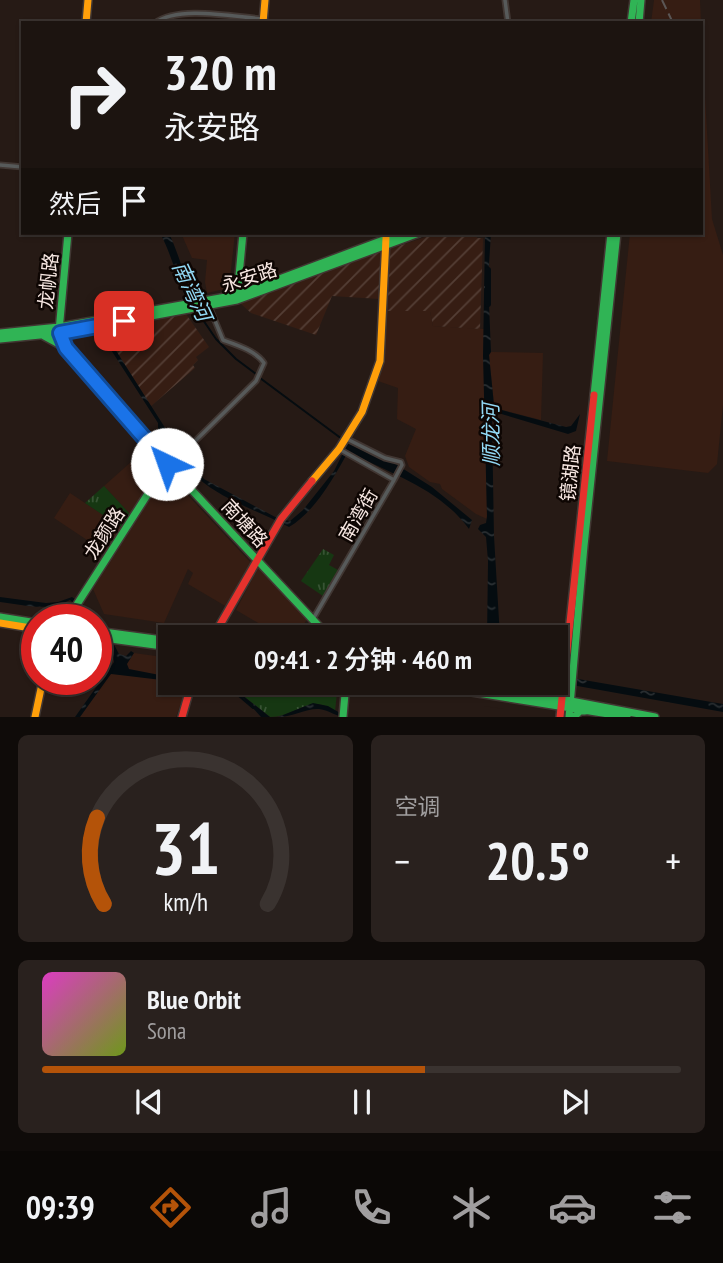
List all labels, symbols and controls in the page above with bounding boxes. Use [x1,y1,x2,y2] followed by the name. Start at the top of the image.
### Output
[164,40,277,104] text: 320 m
[49,49,140,140] icon: right
[164,106,260,148] text: 永安路
[115,182,153,220] icon: arrive
[49,187,101,220] text: 然后
[33,251,63,311] street label: 龙帆路
[166,257,219,329] water label: 南湾河
[218,257,280,297] street label: 永安路
[94,291,154,351] pin
[105,302,143,340] icon: arrive
[477,399,505,467] water label: 顺龙河
[130,427,204,501] position arrow
[555,443,585,503] street label: 镜湖路
[333,484,383,546] street label: 南湾街
[217,494,273,552] street label: 南塘路
[78,503,130,563] street label: 龙颜路
[21,604,112,695] speed limit sign: 40
[254,643,472,676] text: 09:41 · 2 分钟 · 460 m
[395,792,441,821] text: 空调
[150,801,220,895] text: 31
[485,827,590,894] text: 20.5°
[395,836,410,885] text: −
[665,836,681,885] text: +
[163,886,207,918] text: km/h
[147,983,241,1016] text: Blue Orbit
[147,1016,186,1045] text: Sona
[130,1083,168,1121] icon: previous
[343,1083,381,1121] icon: pause
[556,1083,594,1121] icon: next
[146,1183,195,1232] icon: directions
[247,1183,296,1232] icon: music
[347,1183,396,1232] icon: phone
[447,1183,496,1232] icon: climate
[548,1183,597,1232] icon: car
[648,1183,697,1232] icon: filters
[26,1186,95,1228] text: 09:39

